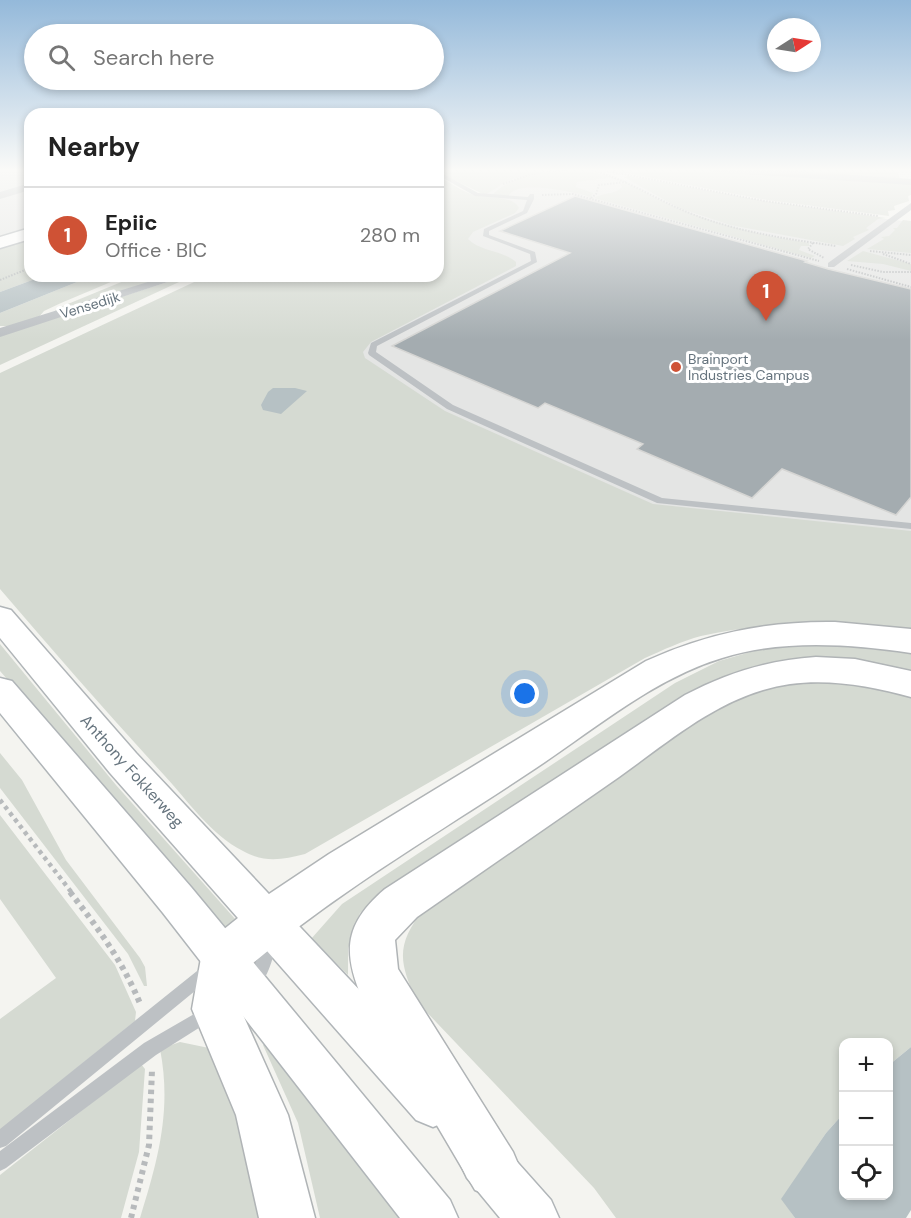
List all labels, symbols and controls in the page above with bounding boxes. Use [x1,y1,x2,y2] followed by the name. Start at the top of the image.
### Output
[767,18,821,72] north arrow
[24,24,444,90] search box
[45,41,78,74] icon: search
[93,43,214,72] text: Search here
[48,130,140,164] text: Nearby
[105,208,158,237] text: Epiic
[64,222,71,248] text: 1
[360,222,420,248] text: 280 m
[105,237,207,263] text: Office · BIC
[746,272,786,321] pin: 1
[58,287,122,323] street label: Vensedijk
[688,350,810,384] place label: Brainport Industries Campus
[669,360,683,374] marker: Brainport Industries Campus
[510,679,539,708] your location
[76,710,188,832] street label: Anthony Fokkerweg
[839,1038,893,1200] map controls
[839,1038,893,1092] button: +
[839,1092,893,1146] button: −
[839,1146,893,1200] button: locate

